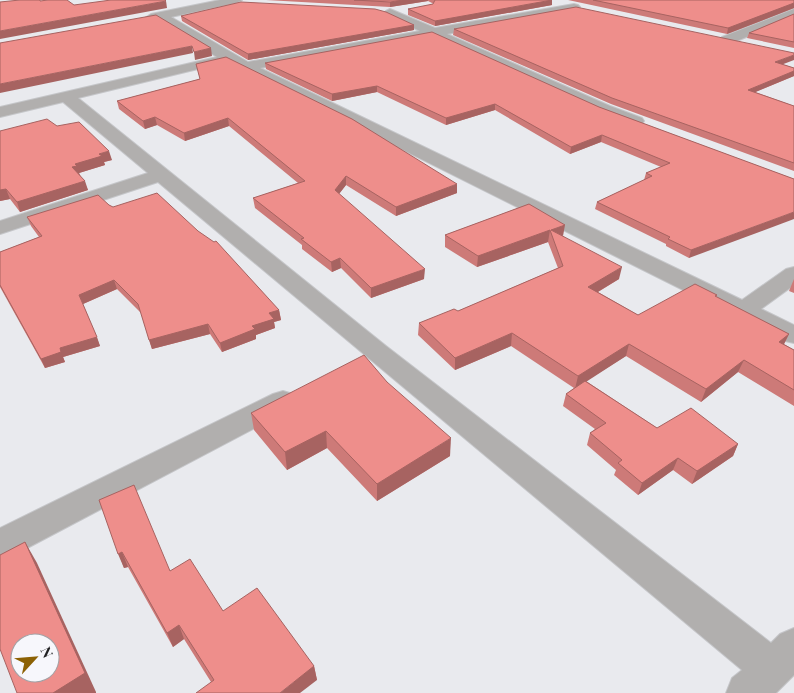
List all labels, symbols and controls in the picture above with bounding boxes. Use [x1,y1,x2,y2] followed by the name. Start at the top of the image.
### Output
[10,633,60,683] north arrow
[36,643,58,661] text: N

